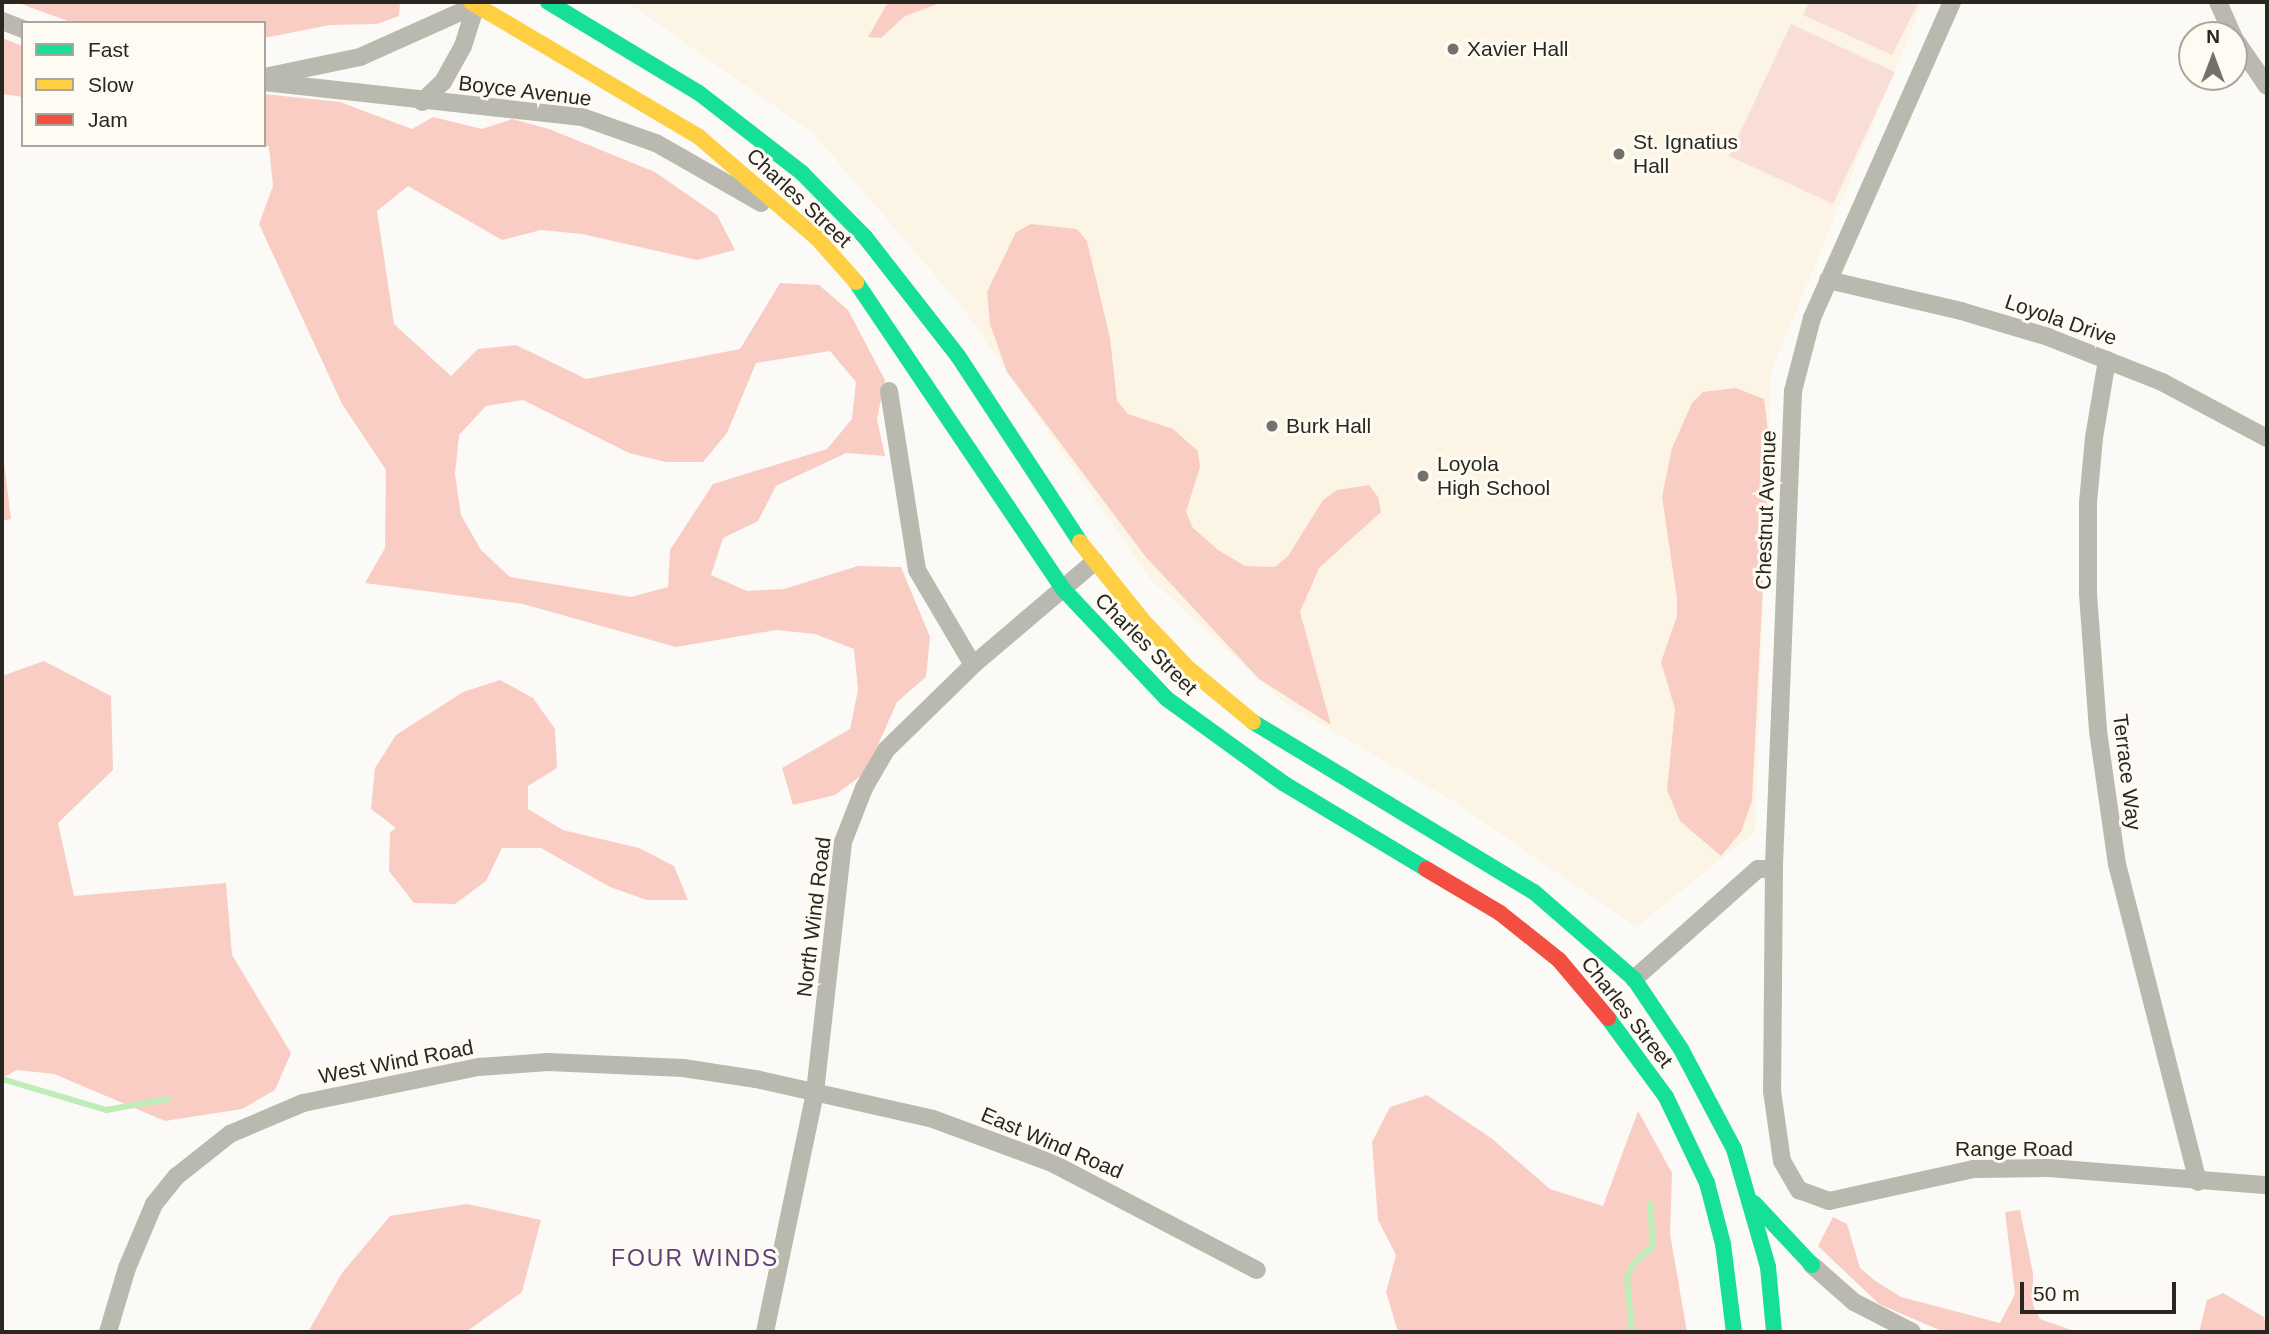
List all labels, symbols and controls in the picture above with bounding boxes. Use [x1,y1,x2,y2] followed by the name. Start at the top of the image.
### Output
[21,21,266,147] legend
[2178,21,2248,91] north arrow
[2206,26,2220,47] text: N
[1467,36,1569,62] place label: Xavier Hall
[88,38,129,61] text: Fast
[1445,41,1461,57] marker: Xavier Hall
[456,70,594,112] street label: Boyce Avenue
[88,73,134,96] text: Slow
[88,108,128,131] text: Jam
[1633,129,1738,179] place label: St. Ignatius Hall
[741,143,857,253] street label: Charles Street
[1611,146,1627,162] marker: St. Ignatius Hall
[2002,289,2120,351] street label: Loyola Drive
[1286,413,1371,439] place label: Burk Hall
[1264,418,1280,434] marker: Burk Hall
[1751,429,1781,591] street label: Chestnut Avenue
[1437,451,1550,501] place label: Loyola High School
[1415,468,1431,484] marker: Loyola High School
[1090,588,1202,700] street label: Charles Street
[2107,712,2147,832] street label: Terrace Way
[792,836,836,998] street label: North Wind Road
[1576,951,1678,1073] street label: Charles Street
[316,1035,476,1089] street label: West Wind Road
[977,1102,1127,1184] street label: East Wind Road
[1955,1136,2073,1162] street label: Range Road
[612,1244,778,1272] district label: FOUR WINDS
[2024,1268,2180,1312] scale bar
[2033,1282,2080,1305] text: 50 m

